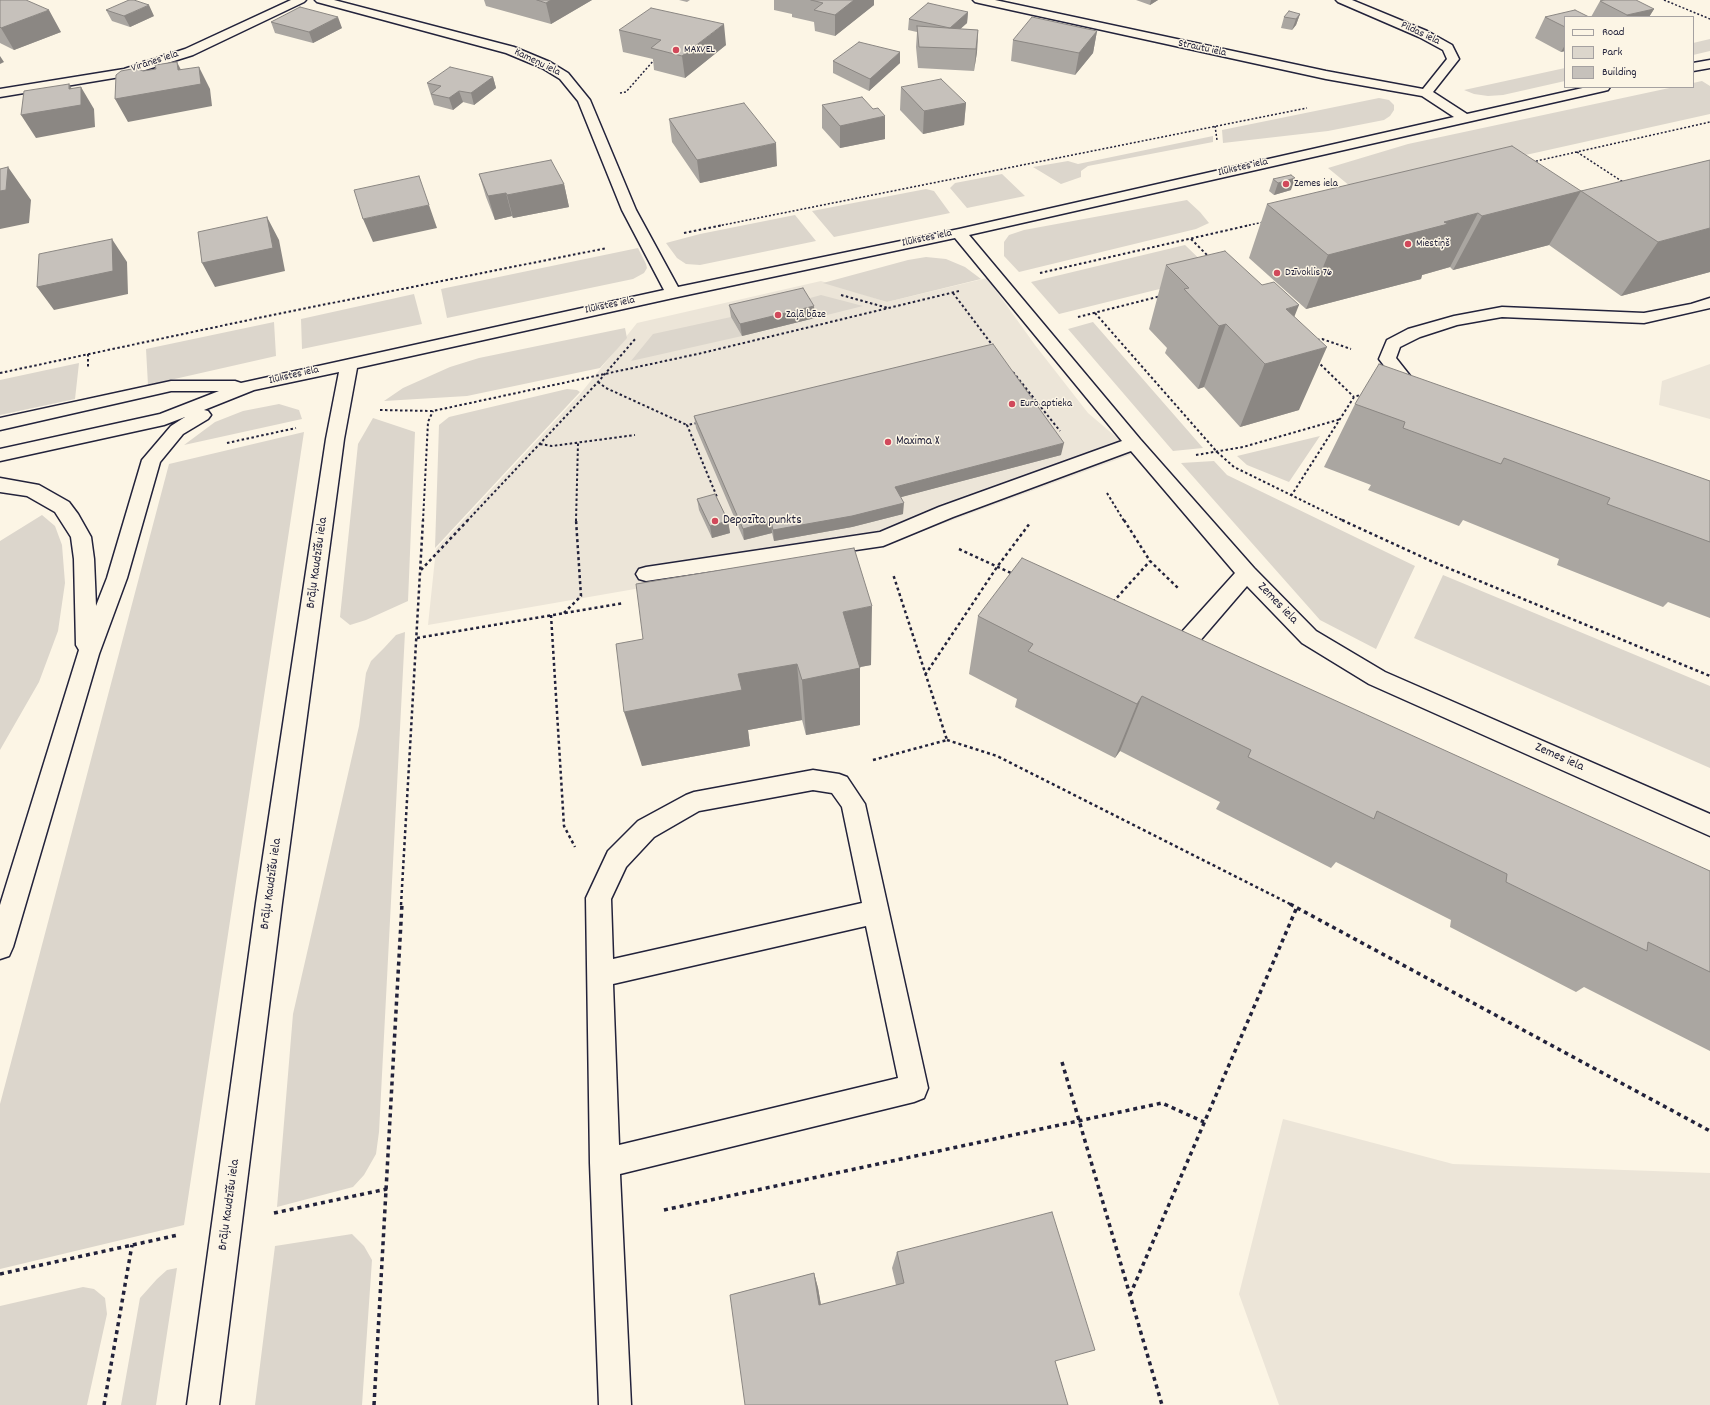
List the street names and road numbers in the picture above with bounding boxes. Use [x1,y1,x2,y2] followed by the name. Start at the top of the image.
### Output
[1398,19,1442,49] street label: Pildas iela
[1177,37,1227,61] street label: Strautu iela
[512,46,562,80] street label: Kameņu iela
[130,48,180,76] street label: Virānes iela
[1217,156,1269,180] street label: Ilūkstes iela
[901,227,953,251] street label: Ilūkstes iela
[584,294,636,318] street label: Ilūkstes iela
[268,364,320,388] street label: Ilūkstes iela
[304,516,332,610] street label: Brāļu Kaudzīšu iela
[1253,580,1301,628] street label: Zemes iela
[1532,740,1586,776] street label: Zemes iela
[258,837,286,931] street label: Brāļu Kaudzīšu iela
[216,1158,244,1252] street label: Brāļu Kaudzīšu iela

